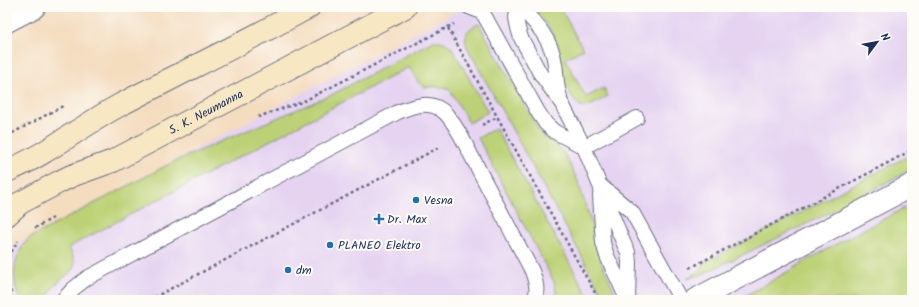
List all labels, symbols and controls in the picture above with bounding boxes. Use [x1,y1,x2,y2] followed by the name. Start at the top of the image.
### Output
[857,22,897,62] north arrow
[875,30,894,45] text: N
[166,85,247,140] street label: S. K. Neumanna
[424,191,453,210] place label: Vesna
[411,195,421,205] marker: Vesna
[387,210,427,229] place label: Dr. Max
[374,214,384,224] marker: Dr. Max
[338,236,421,255] place label: PLANEO Elektro
[325,240,335,250] marker: PLANEO Elektro
[296,261,312,280] place label: dm
[283,265,293,275] marker: dm

